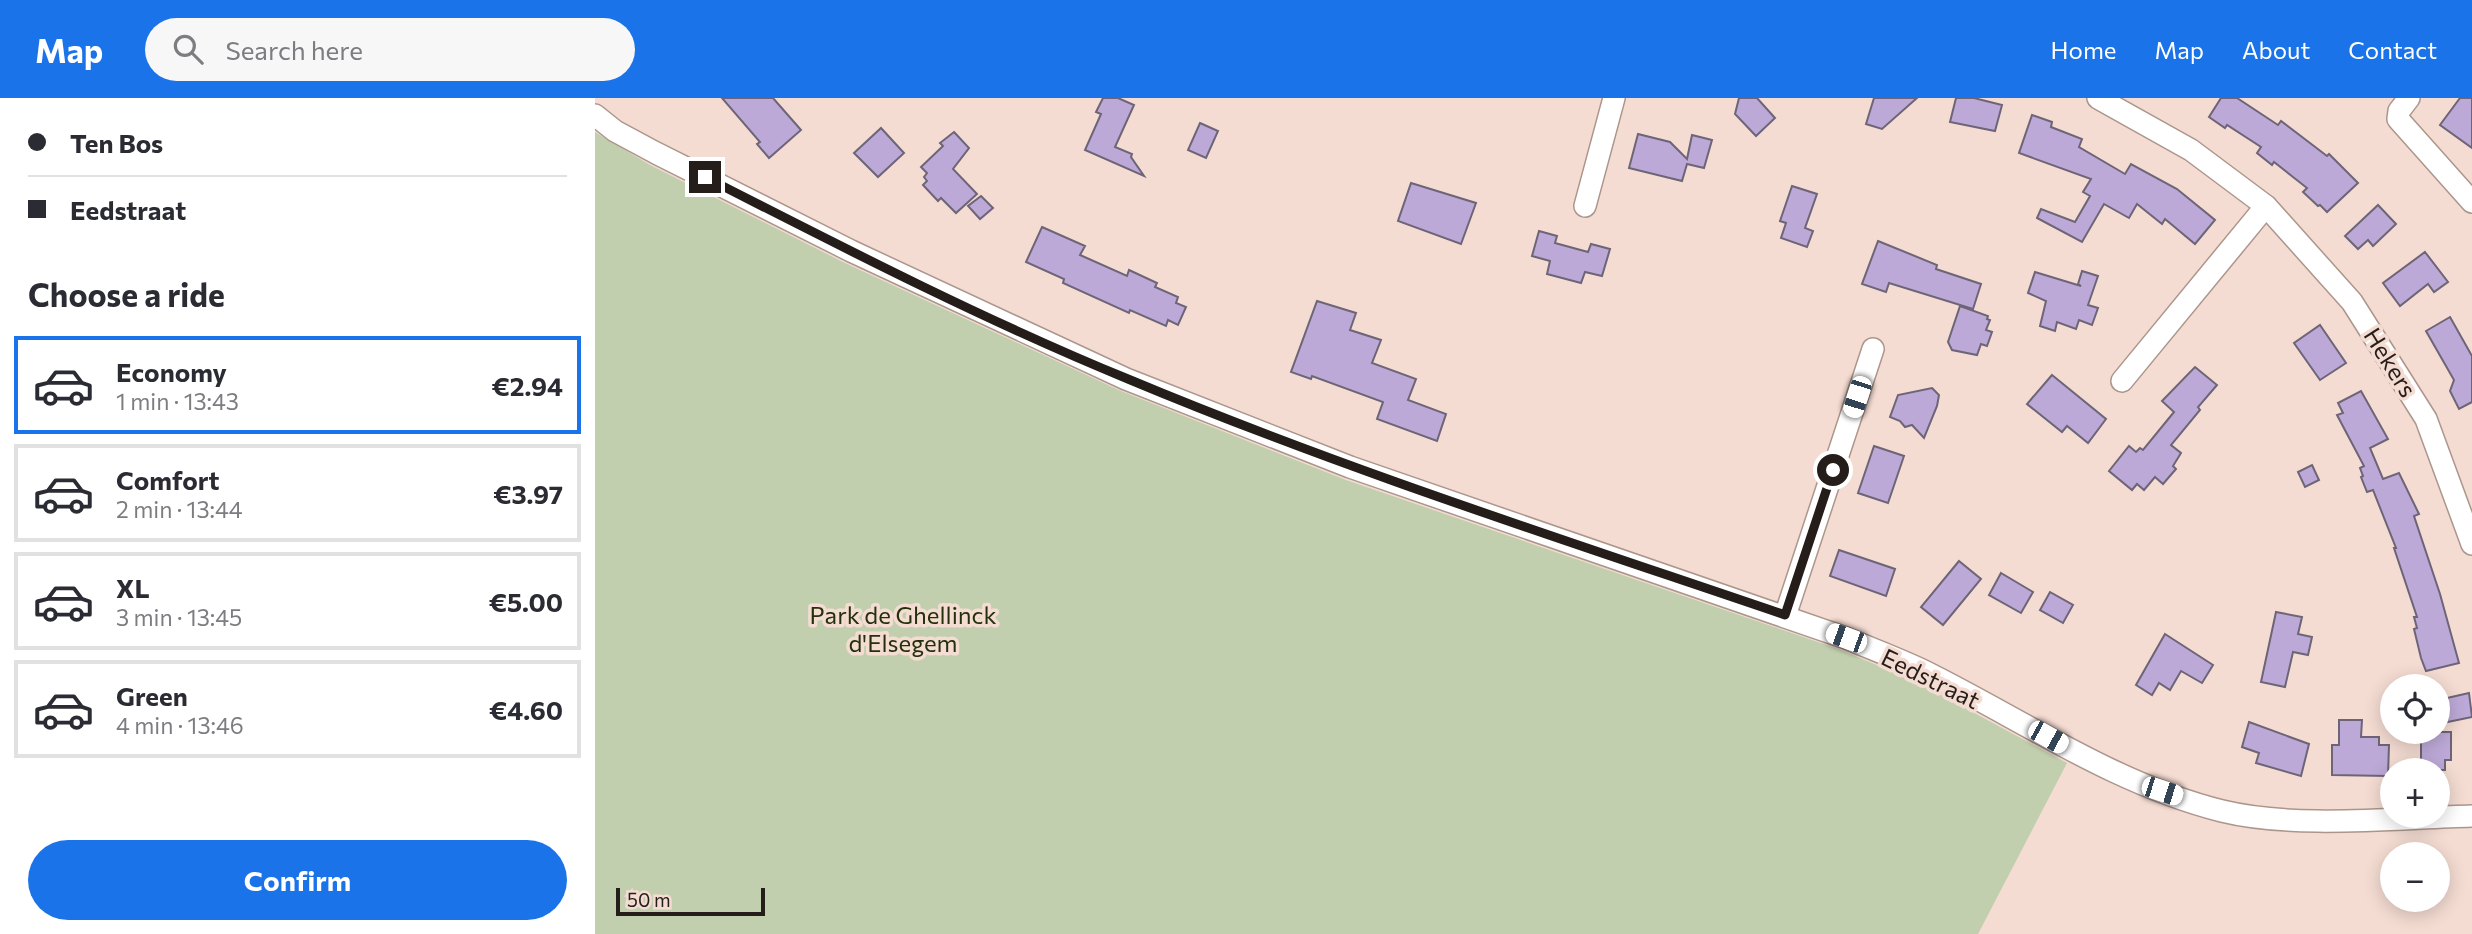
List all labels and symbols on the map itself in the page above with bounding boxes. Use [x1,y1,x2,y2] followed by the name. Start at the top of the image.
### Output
[689,161,721,193] route end
[2359,322,2423,402] street label: Hekers
[1841,374,1874,420] car
[1817,454,1849,486] route start
[810,600,996,657] park label: Park de Ghellinck d'Elsegem
[1823,621,1870,655] car
[1877,642,1985,714] street label: Eedstraat
[2025,718,2072,756] car
[2139,775,2186,807] car
[616,885,765,917] scale bar

